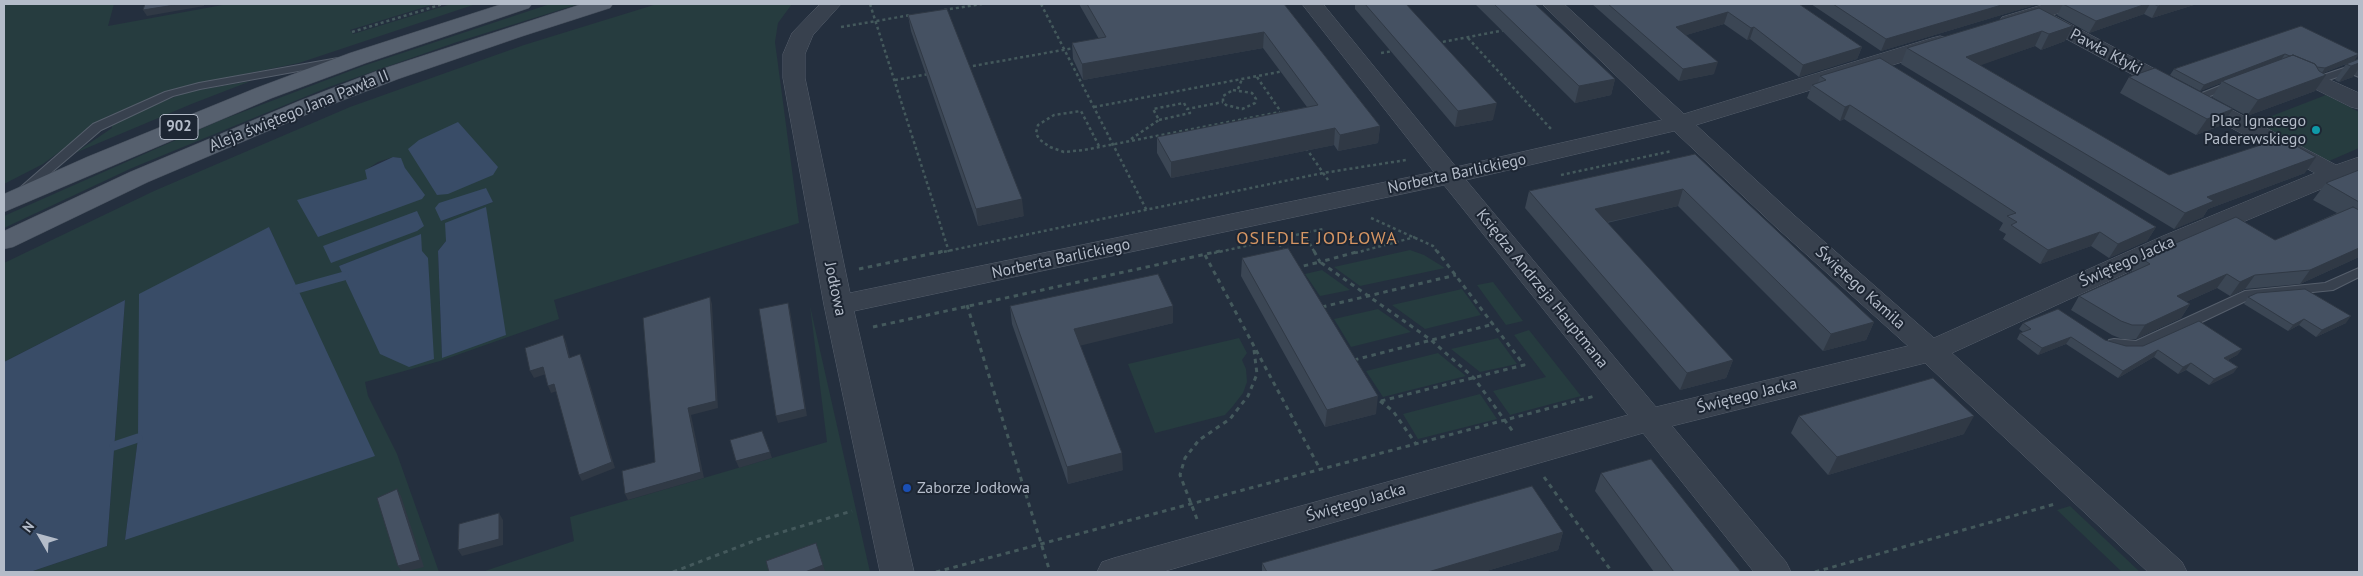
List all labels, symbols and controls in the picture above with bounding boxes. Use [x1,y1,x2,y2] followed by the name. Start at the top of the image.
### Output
[2067,25,2145,79] street label: Pawła Kłyki
[206,66,392,156] street label: Aleja świętego Jana Pawła II
[2204,111,2306,149] place label: Plac Ignacego Paderewskiego
[160,114,198,140] road number: 902
[2310,124,2322,136] marker: Plac Ignacego Paderewskiego
[1386,150,1528,198] street label: Norberta Barlickiego
[1472,206,1612,372] street label: Księdza Andrzeja Hauptmana
[1234,228,1400,250] district label: OSIEDLE JODŁOWA
[2076,232,2178,292] street label: Świętego Jacka
[990,235,1132,283] street label: Norberta Barlickiego
[1811,243,1909,333] street label: Świętego Kamila
[820,260,850,318] street label: Jodłowa
[1695,374,1799,418] street label: Świętego Jacka
[917,478,1030,498] place label: Zaborze Jodłowa
[1304,480,1408,526] street label: Świętego Jacka
[901,482,913,494] marker: Zaborze Jodłowa
[15,511,65,561] north arrow
[18,518,38,536] text: N

